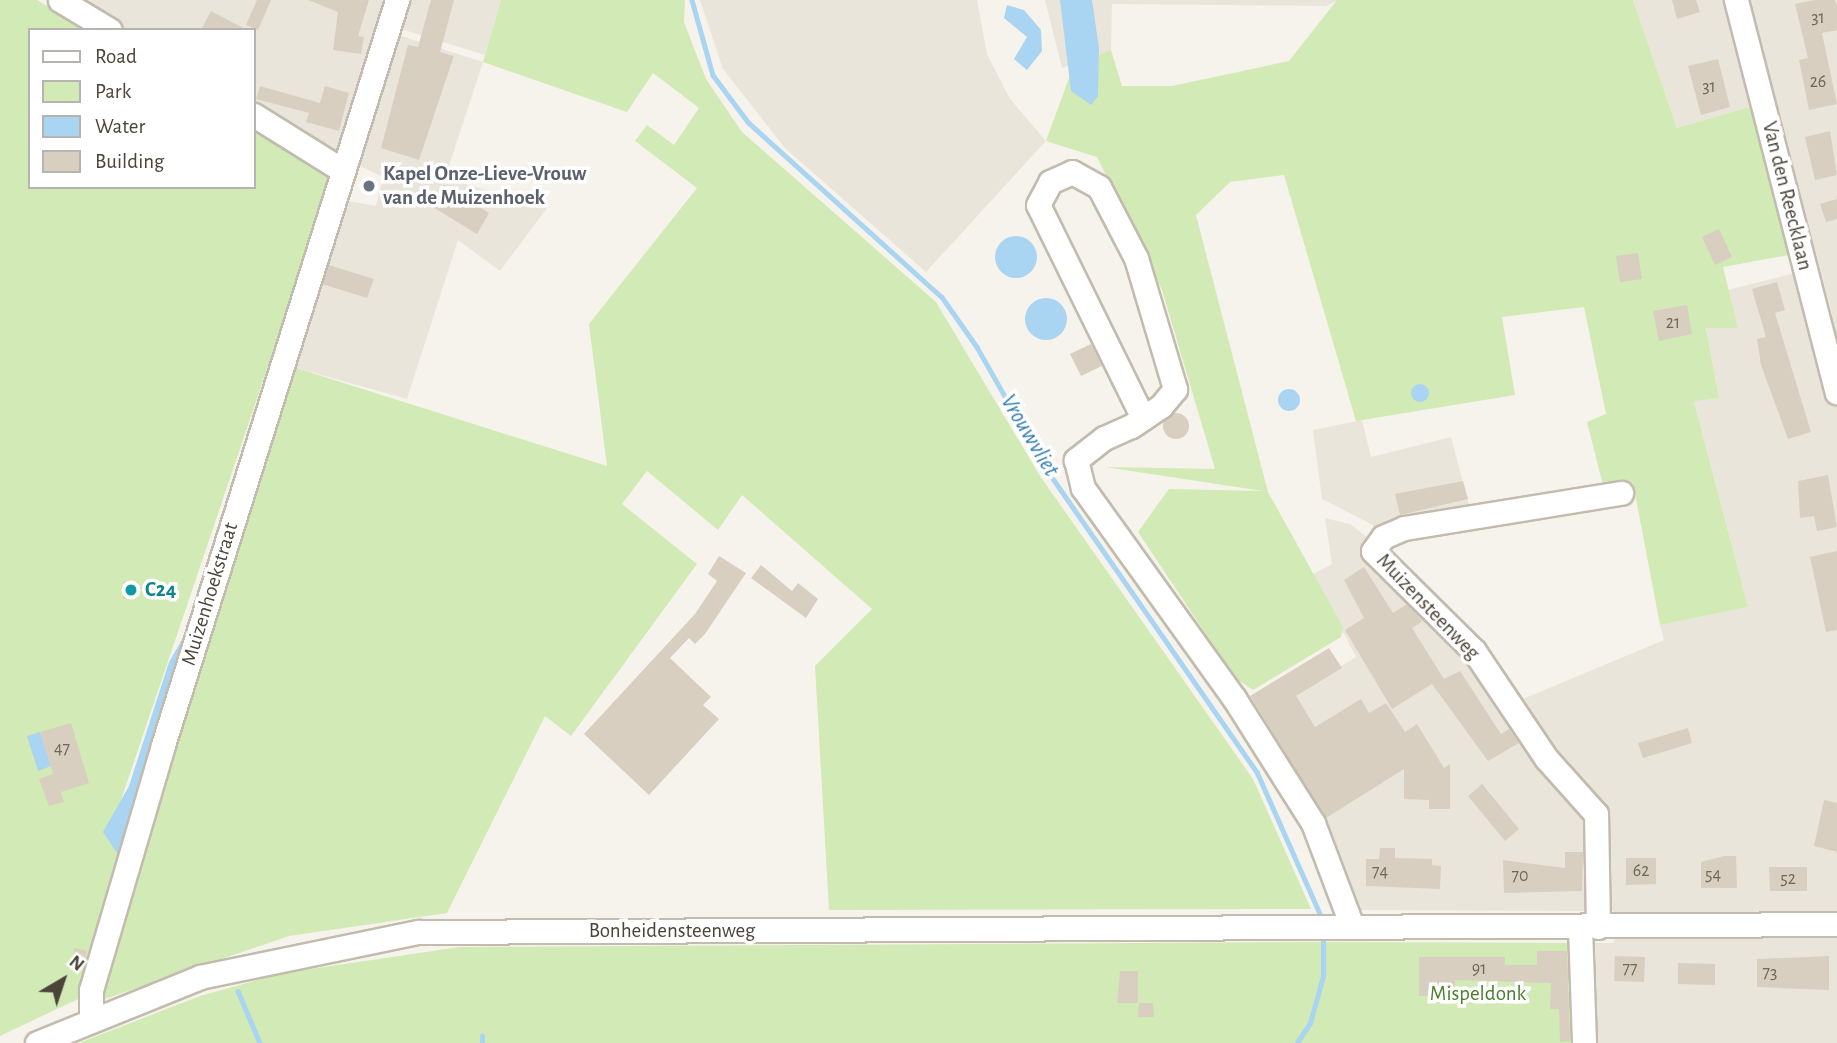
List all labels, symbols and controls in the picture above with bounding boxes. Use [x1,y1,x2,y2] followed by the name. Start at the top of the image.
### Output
[1811,7,1825,29] house number: 31
[28,28,256,189] legend
[95,46,137,67] text: Road
[1810,71,1826,93] house number: 26
[1702,76,1716,98] house number: 31
[95,81,131,102] text: Park
[95,116,145,137] text: Water
[1756,119,1818,273] street label: Van den Reecklaan
[95,151,164,172] text: Building
[383,161,586,211] place label: Kapel Onze-Lieve-Vrouw van de Muizenhoek
[361,178,377,194] marker: Kapel Onze-Lieve-Vrouw van de Muizenhoek
[1666,312,1680,334] house number: 21
[994,390,1064,482] water label: Vrouwvliet
[176,519,244,669] street label: Muizenhoekstraat
[1371,548,1485,666] street label: Muizensteenweg
[145,577,176,603] place label: C24
[123,582,139,598] marker: C24
[54,738,70,760] house number: 47
[1633,860,1649,882] house number: 62
[1372,861,1388,883] house number: 74
[1705,864,1721,886] house number: 54
[1511,865,1529,887] house number: 70
[1780,868,1796,890] house number: 52
[589,918,755,944] street label: Bonheidensteenweg
[28,945,98,1015] north arrow
[65,952,88,975] text: N
[1472,958,1486,980] house number: 91
[1622,958,1638,980] house number: 77
[1763,962,1777,984] house number: 73
[1430,981,1526,1007] park label: Mispeldonk

